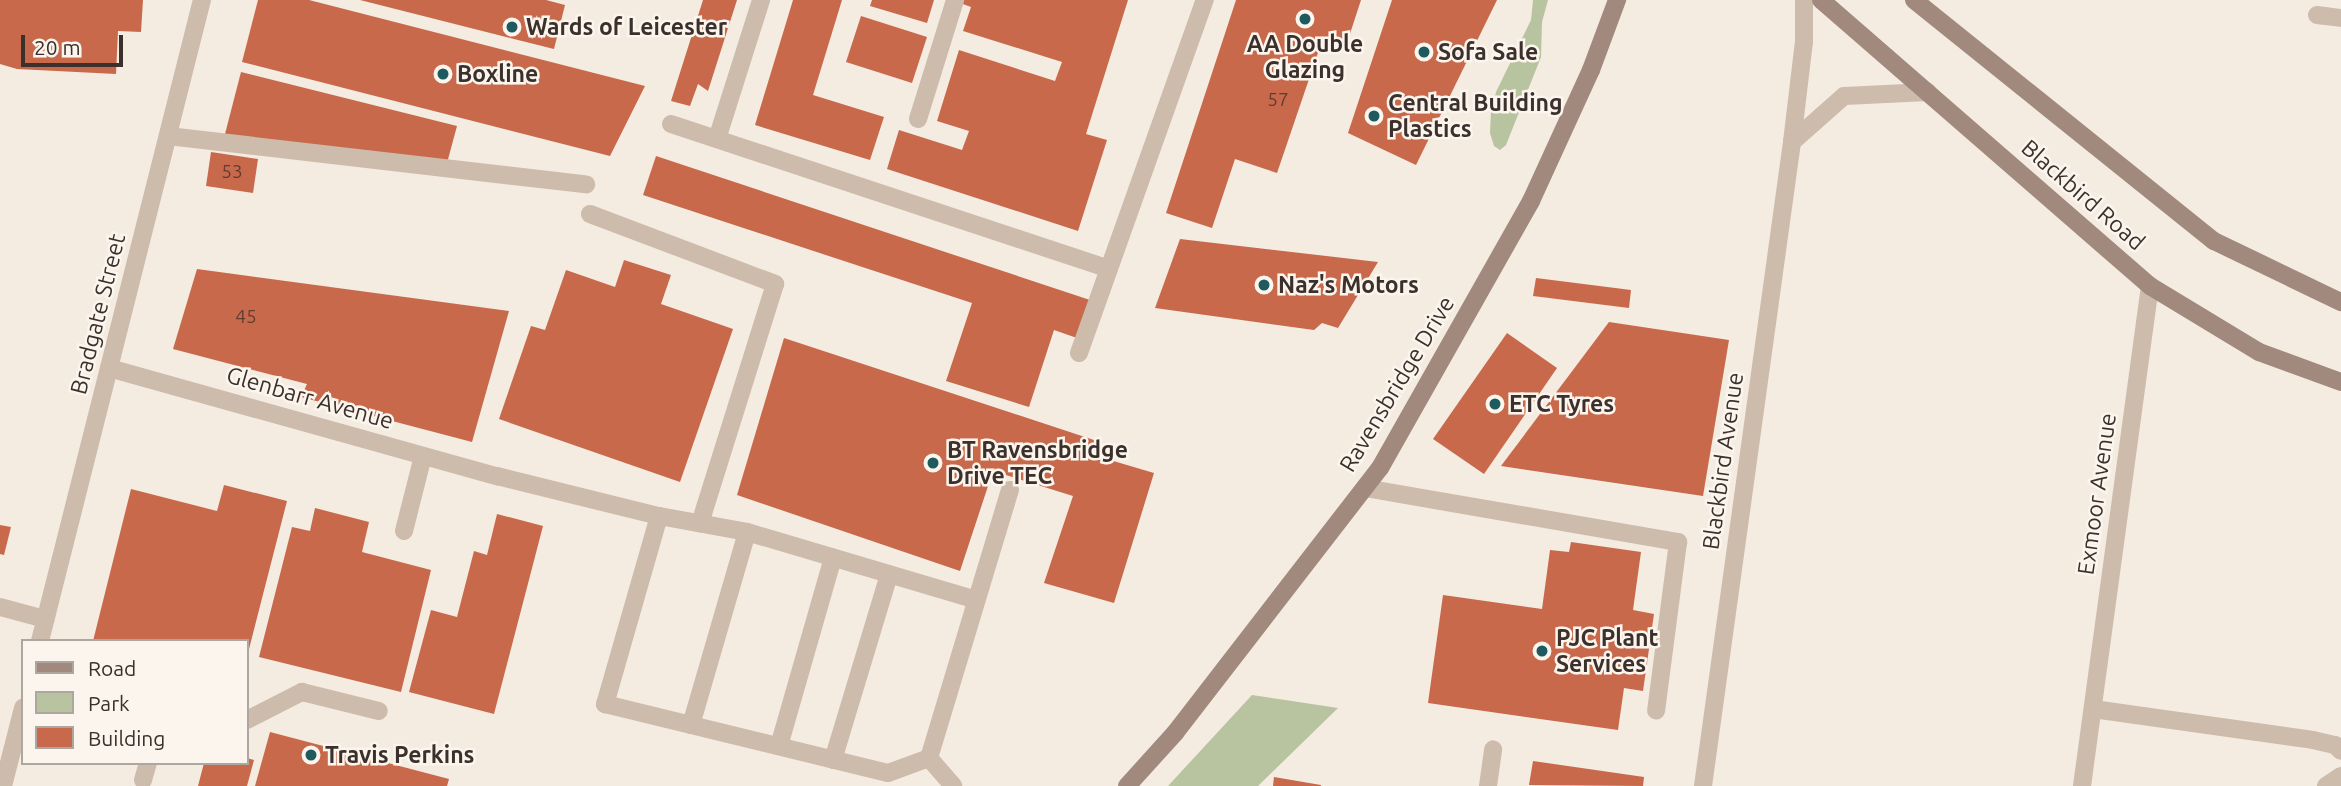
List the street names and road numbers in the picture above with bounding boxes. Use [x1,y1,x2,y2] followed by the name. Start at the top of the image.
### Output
[2016,134,2150,256] street label: Blackbird Road
[65,231,131,397] street label: Bradgate Street
[1334,291,1460,477] street label: Ravensbridge Drive
[223,361,397,435] street label: Glenbarr Avenue
[1697,371,1749,551] street label: Blackbird Avenue
[2072,411,2122,577] street label: Exmoor Avenue

